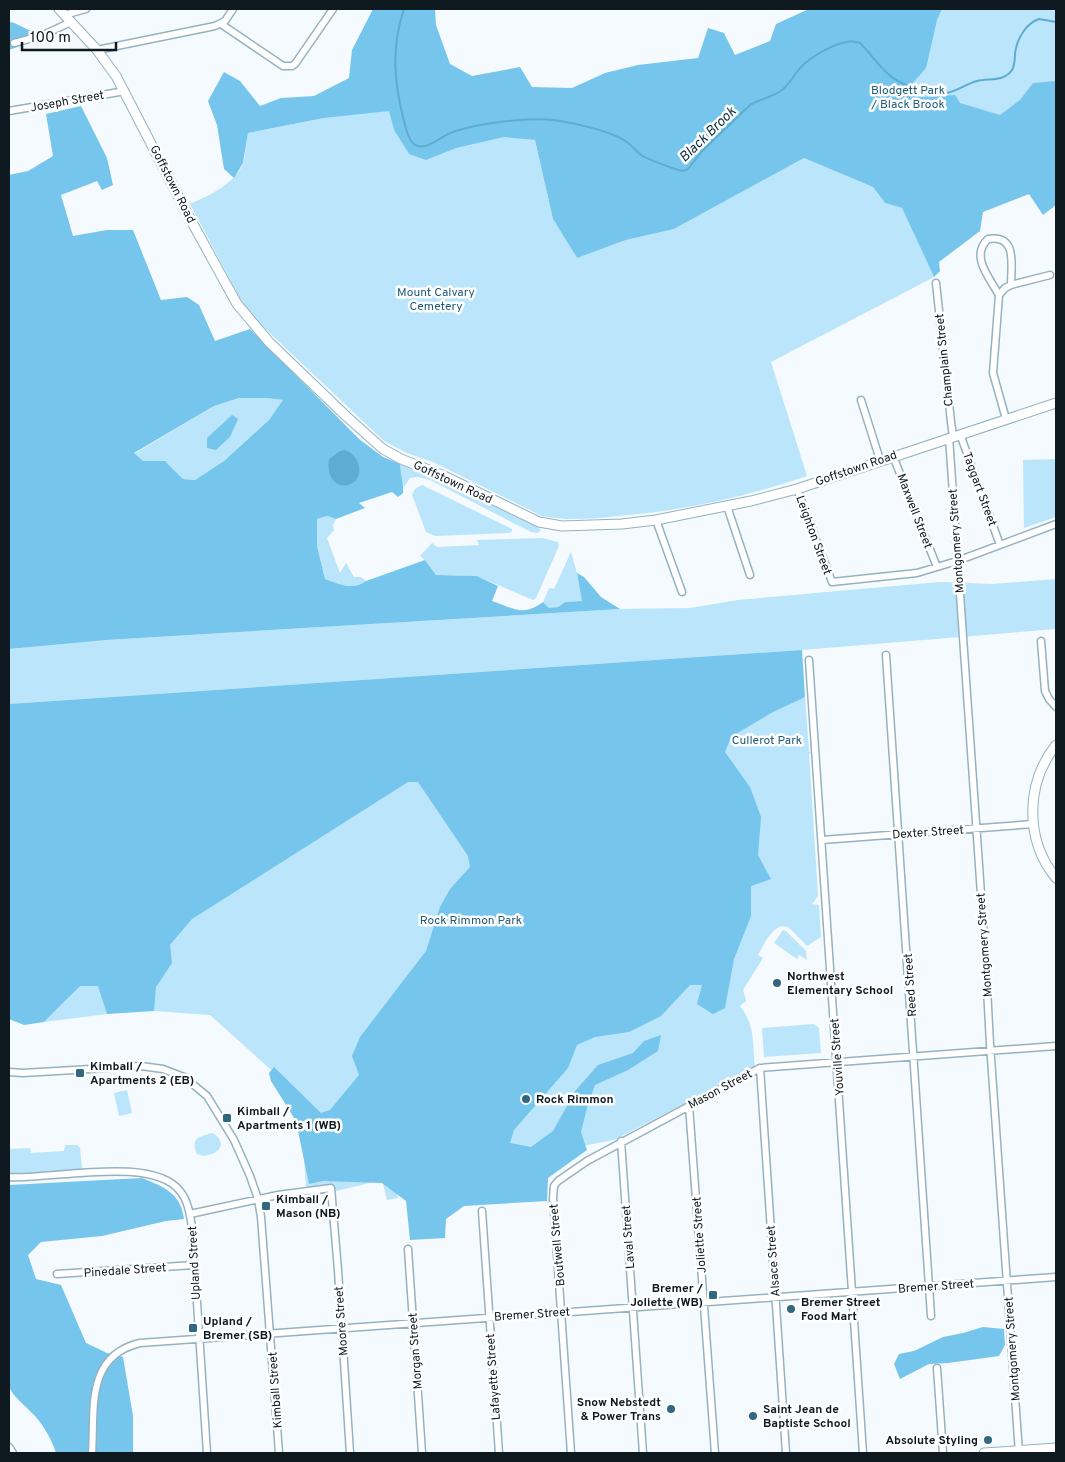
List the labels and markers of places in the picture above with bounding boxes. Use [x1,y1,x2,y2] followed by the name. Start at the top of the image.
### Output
[787,969,893,999] place label: Northwest Elementary School
[771,977,783,989] marker: Northwest Elementary School
[90,1059,194,1089] place label: Kimball / Apartments 2 (EB)
[74,1067,86,1079] marker: Kimball / Apartments 2 (EB)
[536,1092,614,1108] place label: Rock Rimmon
[520,1093,532,1105] marker: Rock Rimmon
[237,1104,341,1134] place label: Kimball / Apartments 1 (WB)
[221,1112,233,1124] marker: Kimball / Apartments 1 (WB)
[276,1192,341,1222] place label: Kimball / Mason (NB)
[260,1200,272,1212] marker: Kimball / Mason (NB)
[630,1281,704,1311] place label: Bremer / Joliette (WB)
[707,1289,719,1301] marker: Bremer / Joliette (WB)
[801,1295,881,1325] place label: Bremer Street Food Mart
[785,1303,797,1315] marker: Bremer Street Food Mart
[203,1314,272,1344] place label: Upland / Bremer (SB)
[187,1322,199,1334] marker: Upland / Bremer (SB)
[577,1395,661,1425] place label: Snow Nebstedt & Power Trans
[763,1402,851,1432] place label: Saint Jean de Baptiste School
[665,1403,677,1415] marker: Snow Nebstedt & Power Trans
[747,1410,759,1422] marker: Saint Jean de Baptiste School
[886,1433,978,1449] place label: Absolute Styling
[982,1434,994,1446] marker: Absolute Styling

